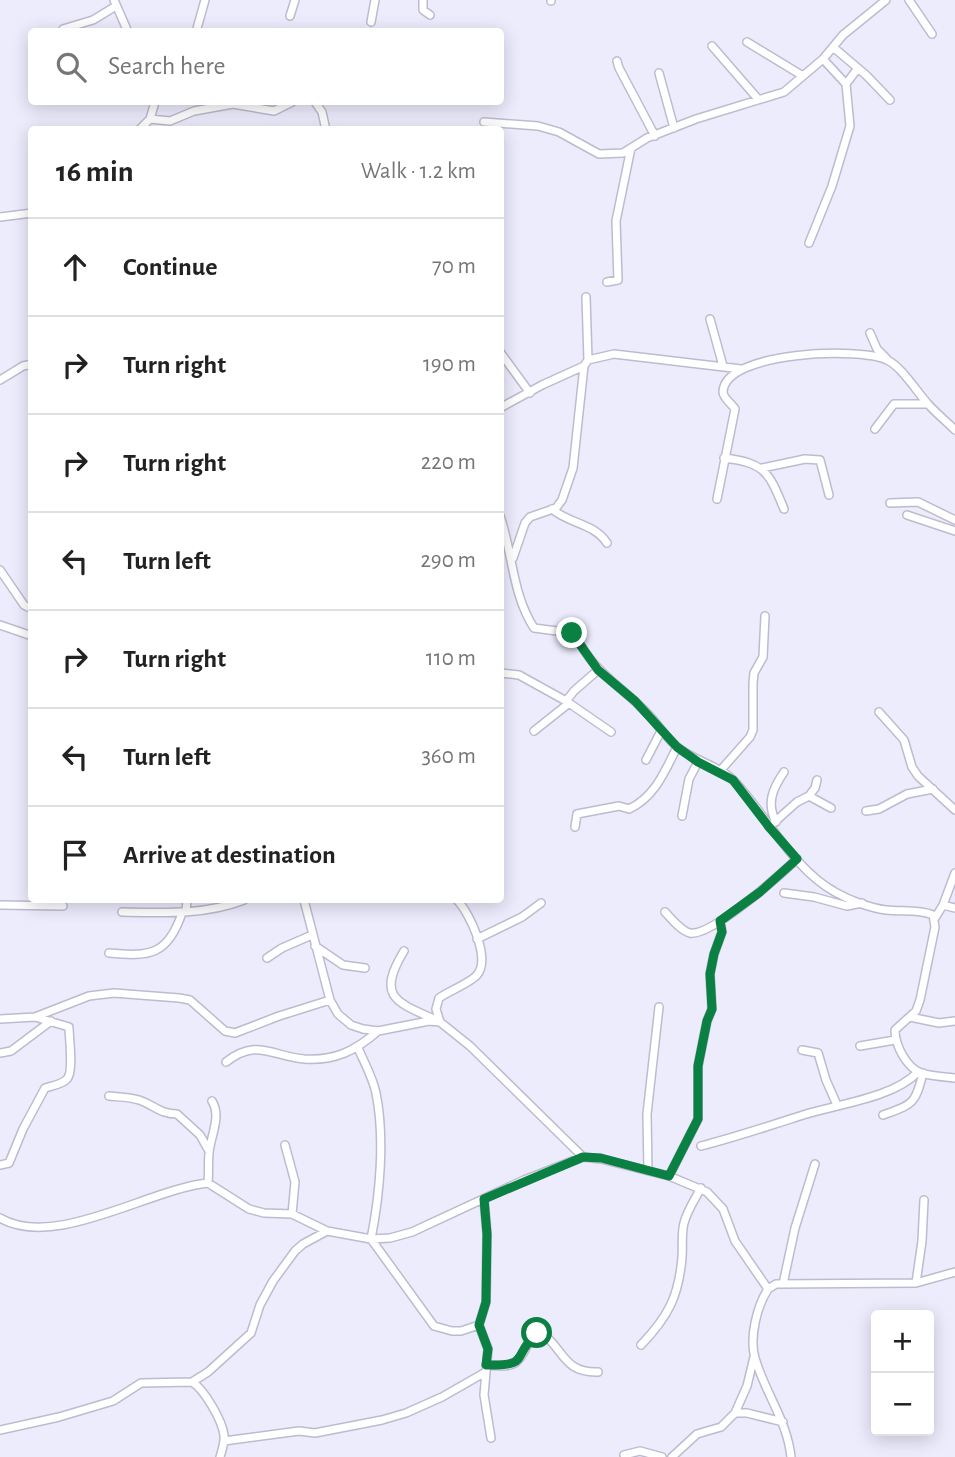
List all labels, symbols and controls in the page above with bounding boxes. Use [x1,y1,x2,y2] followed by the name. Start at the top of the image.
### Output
[28,28,504,105] search box
[52,48,90,86] icon: search
[108,53,226,79] text: Search here
[56,157,134,187] text: 16 min
[361,160,476,183] text: Walk · 1.2 km
[56,248,94,286] icon: ahead
[123,254,218,280] text: Continue
[432,255,476,278] text: 70 m
[56,346,94,384] icon: right
[123,352,226,378] text: Turn right
[423,353,476,376] text: 190 m
[56,444,94,482] icon: right
[123,450,226,476] text: Turn right
[421,451,476,474] text: 220 m
[56,542,94,580] icon: left
[123,548,211,574] text: Turn left
[420,549,476,572] text: 290 m
[556,617,587,648] route end
[56,640,94,678] icon: right
[123,646,226,672] text: Turn right
[426,647,476,670] text: 110 m
[56,738,94,776] icon: left
[123,744,211,770] text: Turn left
[421,745,476,768] text: 360 m
[56,836,94,874] icon: arrive
[123,842,336,868] text: Arrive at destination
[871,1310,934,1436] map controls
[871,1310,934,1373] button: +
[521,1317,552,1348] route start
[871,1373,934,1436] button: −

